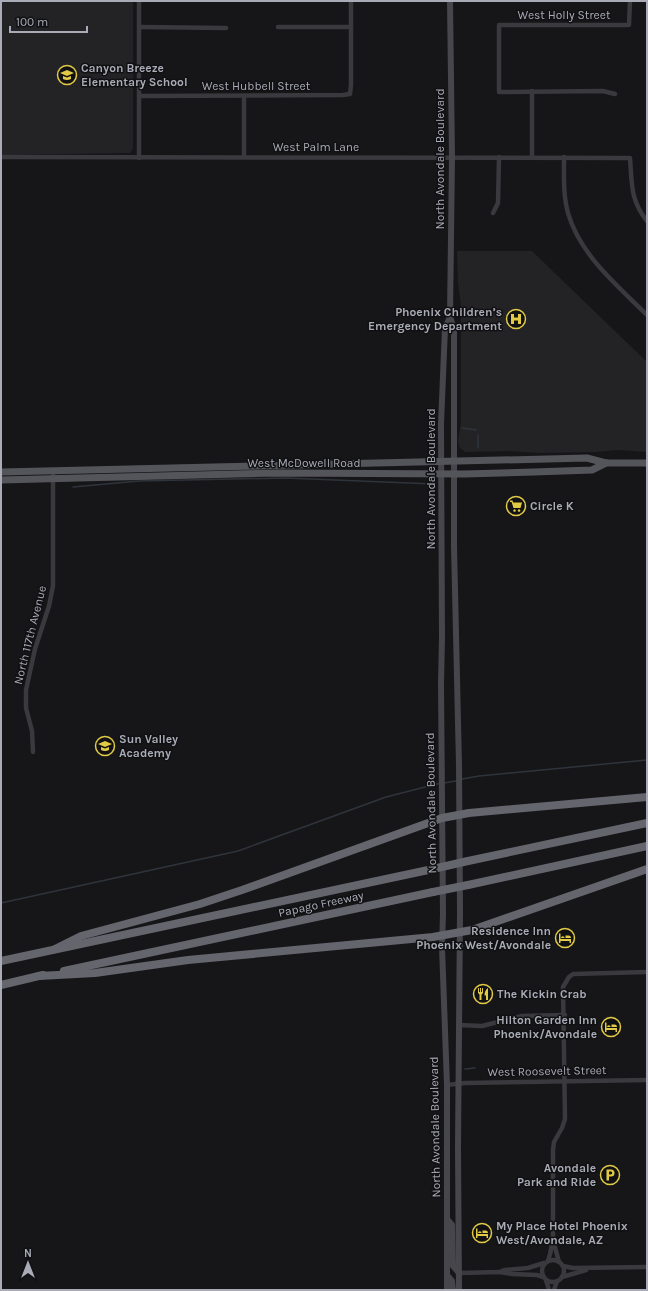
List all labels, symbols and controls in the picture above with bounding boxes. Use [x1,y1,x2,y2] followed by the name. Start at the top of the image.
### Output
[10,8,87,34] scale bar
[518,8,611,22] street label: West Holly Street
[16,15,48,29] text: 100 m
[81,61,188,89] place label: Canyon Breeze Elementary School
[56,64,78,86] school or university icon: Canyon Breeze Elementary School
[202,79,311,93] street label: West Hubbell Street
[433,88,447,230] street label: North Avondale Boulevard
[273,140,359,154] street label: West Palm Lane
[368,305,502,333] place label: Phoenix Children’s Emergency Department
[505,308,527,330] hospital icon: Phoenix Children’s Emergency Department
[424,408,438,550] street label: North Avondale Boulevard
[247,456,361,470] street label: West McDowell Road
[505,495,527,517] supermarket icon: Circle K
[530,499,574,513] place label: Circle K
[11,584,49,686] street label: North 117th Avenue
[119,732,178,760] place label: Sun Valley Academy
[423,732,439,874] street label: North Avondale Boulevard
[94,735,116,757] school or university icon: Sun Valley Academy
[277,888,365,920] street label: Papago Freeway
[416,924,551,952] place label: Residence Inn Phoenix West/Avondale
[554,927,576,949] hotel icon: Residence Inn Phoenix West/Avondale
[472,983,494,1005] restaurant icon: The Kickin Crab
[497,987,587,1001] place label: The Kickin Crab
[494,1013,597,1041] place label: Hilton Garden Inn Phoenix/Avondale
[600,1016,622,1038] hotel icon: Hilton Garden Inn Phoenix/Avondale
[427,1056,443,1198] street label: North Avondale Boulevard
[487,1063,607,1079] street label: West Roosevelt Street
[517,1161,596,1189] place label: Avondale Park and Ride
[599,1164,621,1186] parking icon: Avondale Park and Ride
[496,1219,628,1247] place label: My Place Hotel Phoenix West/Avondale, AZ
[471,1222,493,1244] hotel icon: My Place Hotel Phoenix West/Avondale, AZ
[8,1243,48,1283] north arrow
[24,1247,32,1260] text: N

